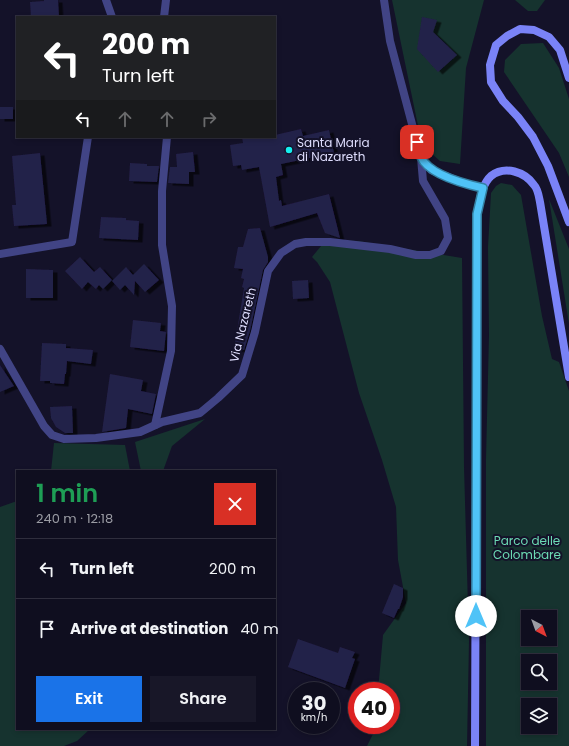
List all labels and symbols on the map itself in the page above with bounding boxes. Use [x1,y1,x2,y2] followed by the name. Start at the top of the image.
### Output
[400,125,434,159] pin
[297,134,370,165] place label: Santa Maria di Nazareth
[284,145,294,155] marker: Santa Maria di Nazareth
[225,286,260,364] street label: Via Nazareth
[493,532,561,563] park label: Parco delle Colombare
[455,595,497,637] position arrow
[521,610,557,646] north arrow
[348,682,400,734] speed limit sign: 40

